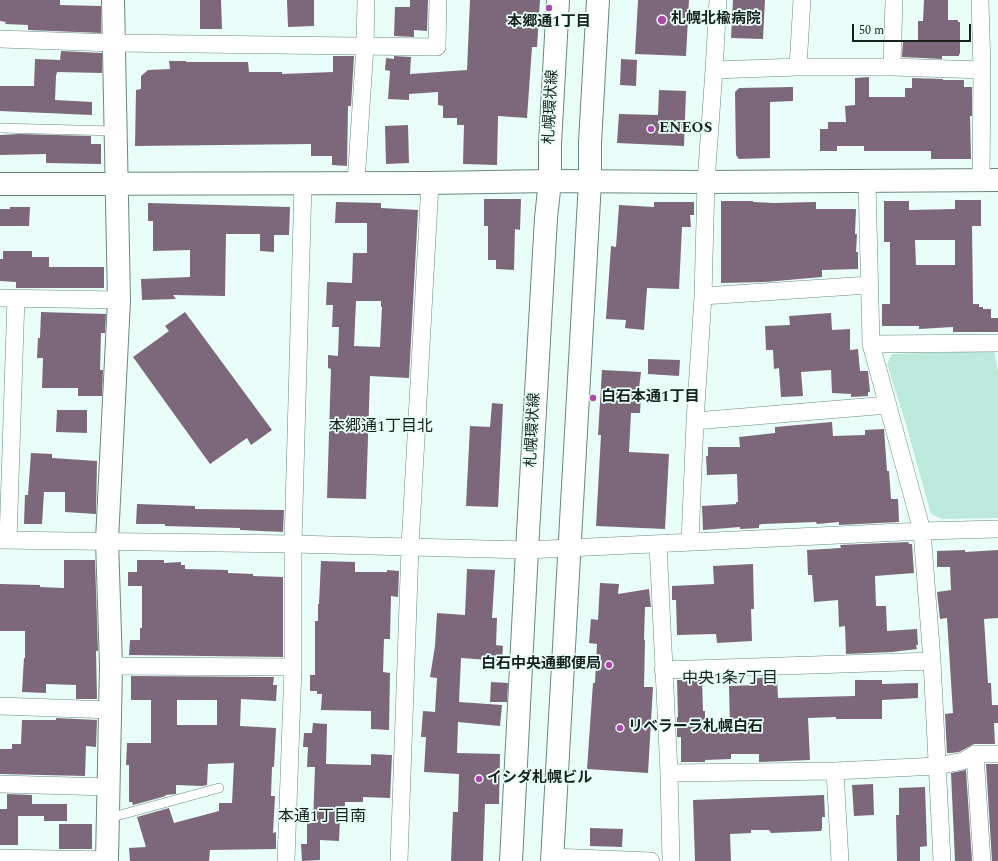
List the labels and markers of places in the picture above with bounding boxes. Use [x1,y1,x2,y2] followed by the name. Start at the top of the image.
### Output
[544,3,554,13] marker: 本郷通1丁目
[671,11,761,29] place label: 札幌北楡病院
[507,14,591,32] place label: 本郷通1丁目
[656,14,668,26] marker: 札幌北楡病院
[659,120,712,138] place label: ENEOS
[646,124,656,134] marker: ENEOS
[601,389,699,407] place label: 白石本通1丁目
[588,393,598,403] marker: 白石本通1丁目
[481,656,601,674] place label: 白石中央通郵便局
[604,660,614,670] marker: 白石中央通郵便局
[628,719,763,737] place label: リベラーラ札幌白石
[615,723,625,733] marker: リベラーラ札幌白石
[487,770,592,788] place label: イシダ札幌ビル
[474,774,484,784] marker: イシダ札幌ビル

